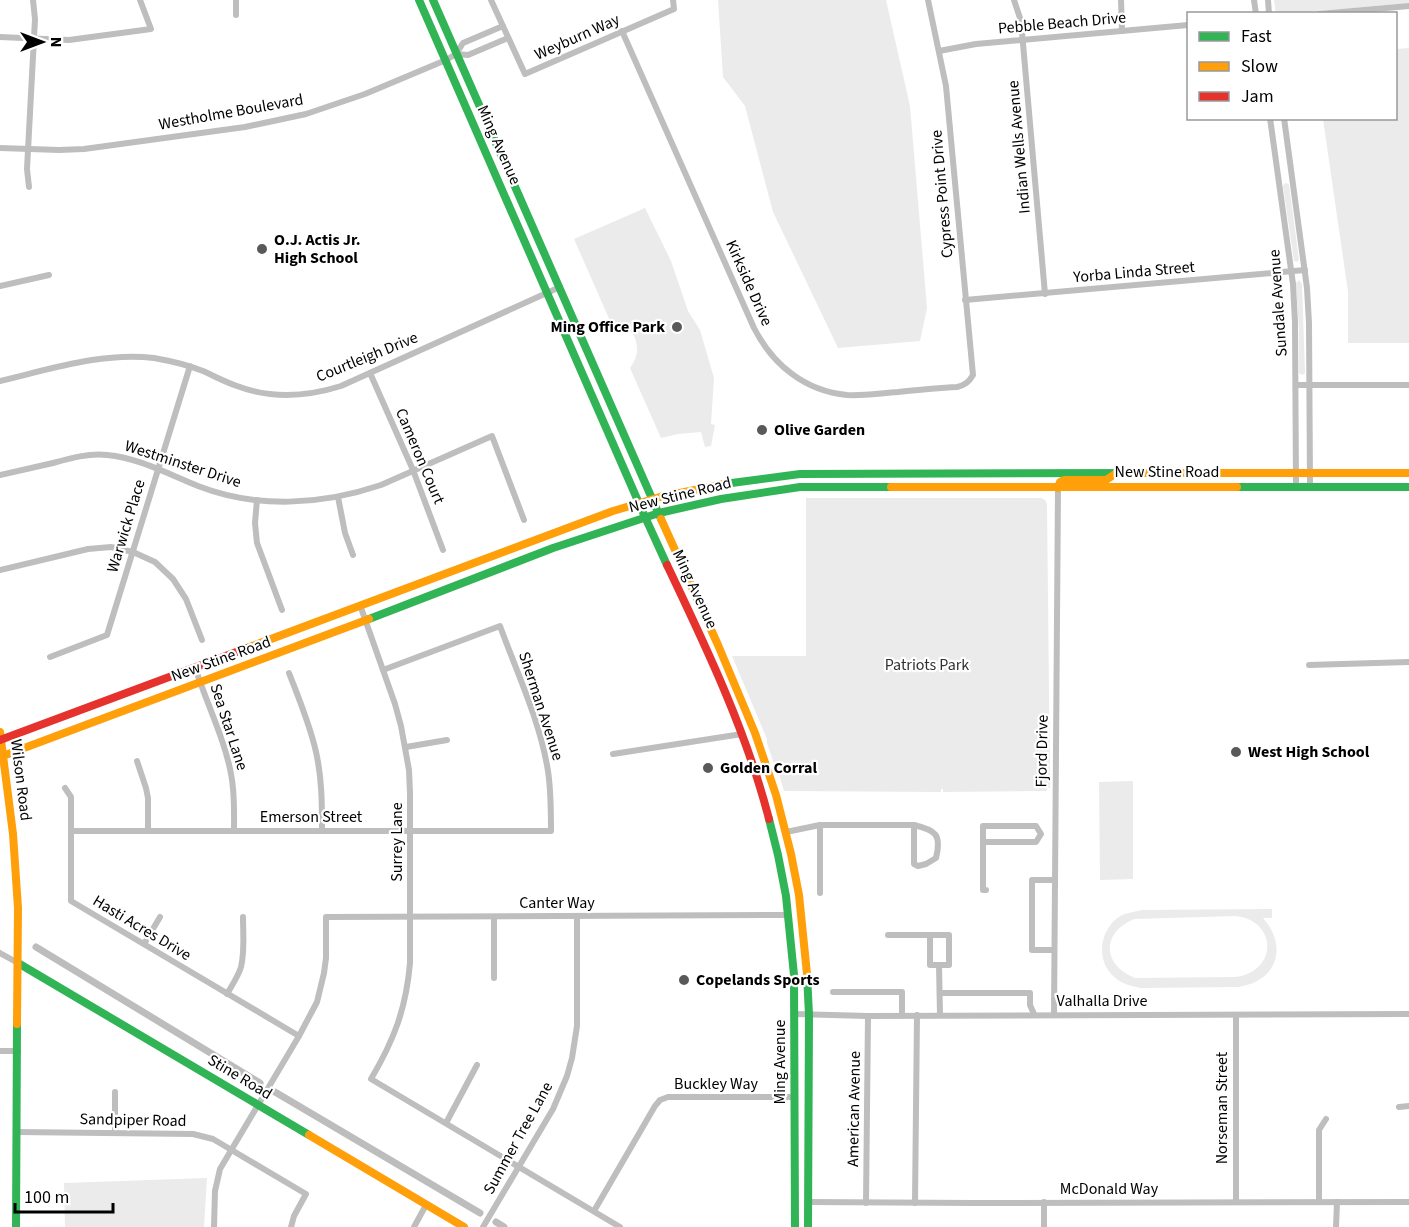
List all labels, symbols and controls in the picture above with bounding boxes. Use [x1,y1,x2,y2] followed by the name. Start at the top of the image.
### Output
[997,6,1127,40] street label: Pebble Beach Drive
[531,8,624,66] street label: Weyburn Way
[12,12,72,72] north arrow
[1187,12,1397,120] legend
[1241,24,1272,49] text: Fast
[45,37,67,47] text: N
[1241,54,1278,79] text: Slow
[1002,79,1036,215] street label: Indian Wells Avenue
[1241,84,1274,109] text: Jam
[157,88,305,136] street label: Westholme Boulevard
[472,102,526,188] street label: Ming Avenue
[925,129,959,259] street label: Cypress Point Drive
[274,229,361,269] place label: O.J. Actis Jr. High School
[720,236,778,330] street label: Kirkside Drive
[255,242,269,256] marker: O.J. Actis Jr. High School
[1263,249,1293,357] street label: Sundale Avenue
[1071,256,1196,288] street label: Yorba Linda Street
[551,316,665,338] place label: Ming Office Park
[670,320,684,334] marker: Ming Office Park
[313,327,421,387] street label: Courtleigh Drive
[390,405,450,508] street label: Cameron Court
[774,419,865,441] place label: Olive Garden
[755,423,769,437] marker: Olive Garden
[122,435,244,493] street label: Westminster Drive
[1115,461,1219,483] street label: New Stine Road
[626,472,734,518] street label: New Stine Road
[101,477,151,575] street label: Warwick Place
[667,546,723,632] street label: Ming Avenue
[168,631,274,687] street label: New Stine Road
[513,649,569,763] street label: Sherman Avenue
[885,654,969,676] park label: Patriots Park
[205,681,253,773] street label: Sea Star Lane
[1030,714,1054,788] street label: Fjord Drive
[5,738,37,822] street label: Wilson Road
[1248,741,1370,763] place label: West High School
[1229,745,1243,759] marker: West High School
[720,757,817,779] place label: Golden Corral
[701,761,715,775] marker: Golden Corral
[386,802,408,882] street label: Surrey Lane
[260,806,363,828] street label: Emerson Street
[89,890,195,966] street label: Hasti Acres Drive
[519,892,595,914] street label: Canter Way
[696,969,820,991] place label: Copelands Sports
[677,973,691,987] marker: Copelands Sports
[1057,990,1148,1012] street label: Valhalla Drive
[769,1019,791,1104] street label: Ming Avenue
[204,1049,276,1105] street label: Stine Road
[842,1051,866,1167] street label: American Avenue
[1211,1051,1233,1164] street label: Norseman Street
[674,1073,759,1095] street label: Buckley Way
[478,1078,558,1198] street label: Summer Tree Lane
[79,1108,187,1132] street label: Sandpiper Road
[15,1176,112,1214] scale bar
[1060,1178,1159,1200] street label: McDonald Way
[24,1185,69,1210] text: 100 m

